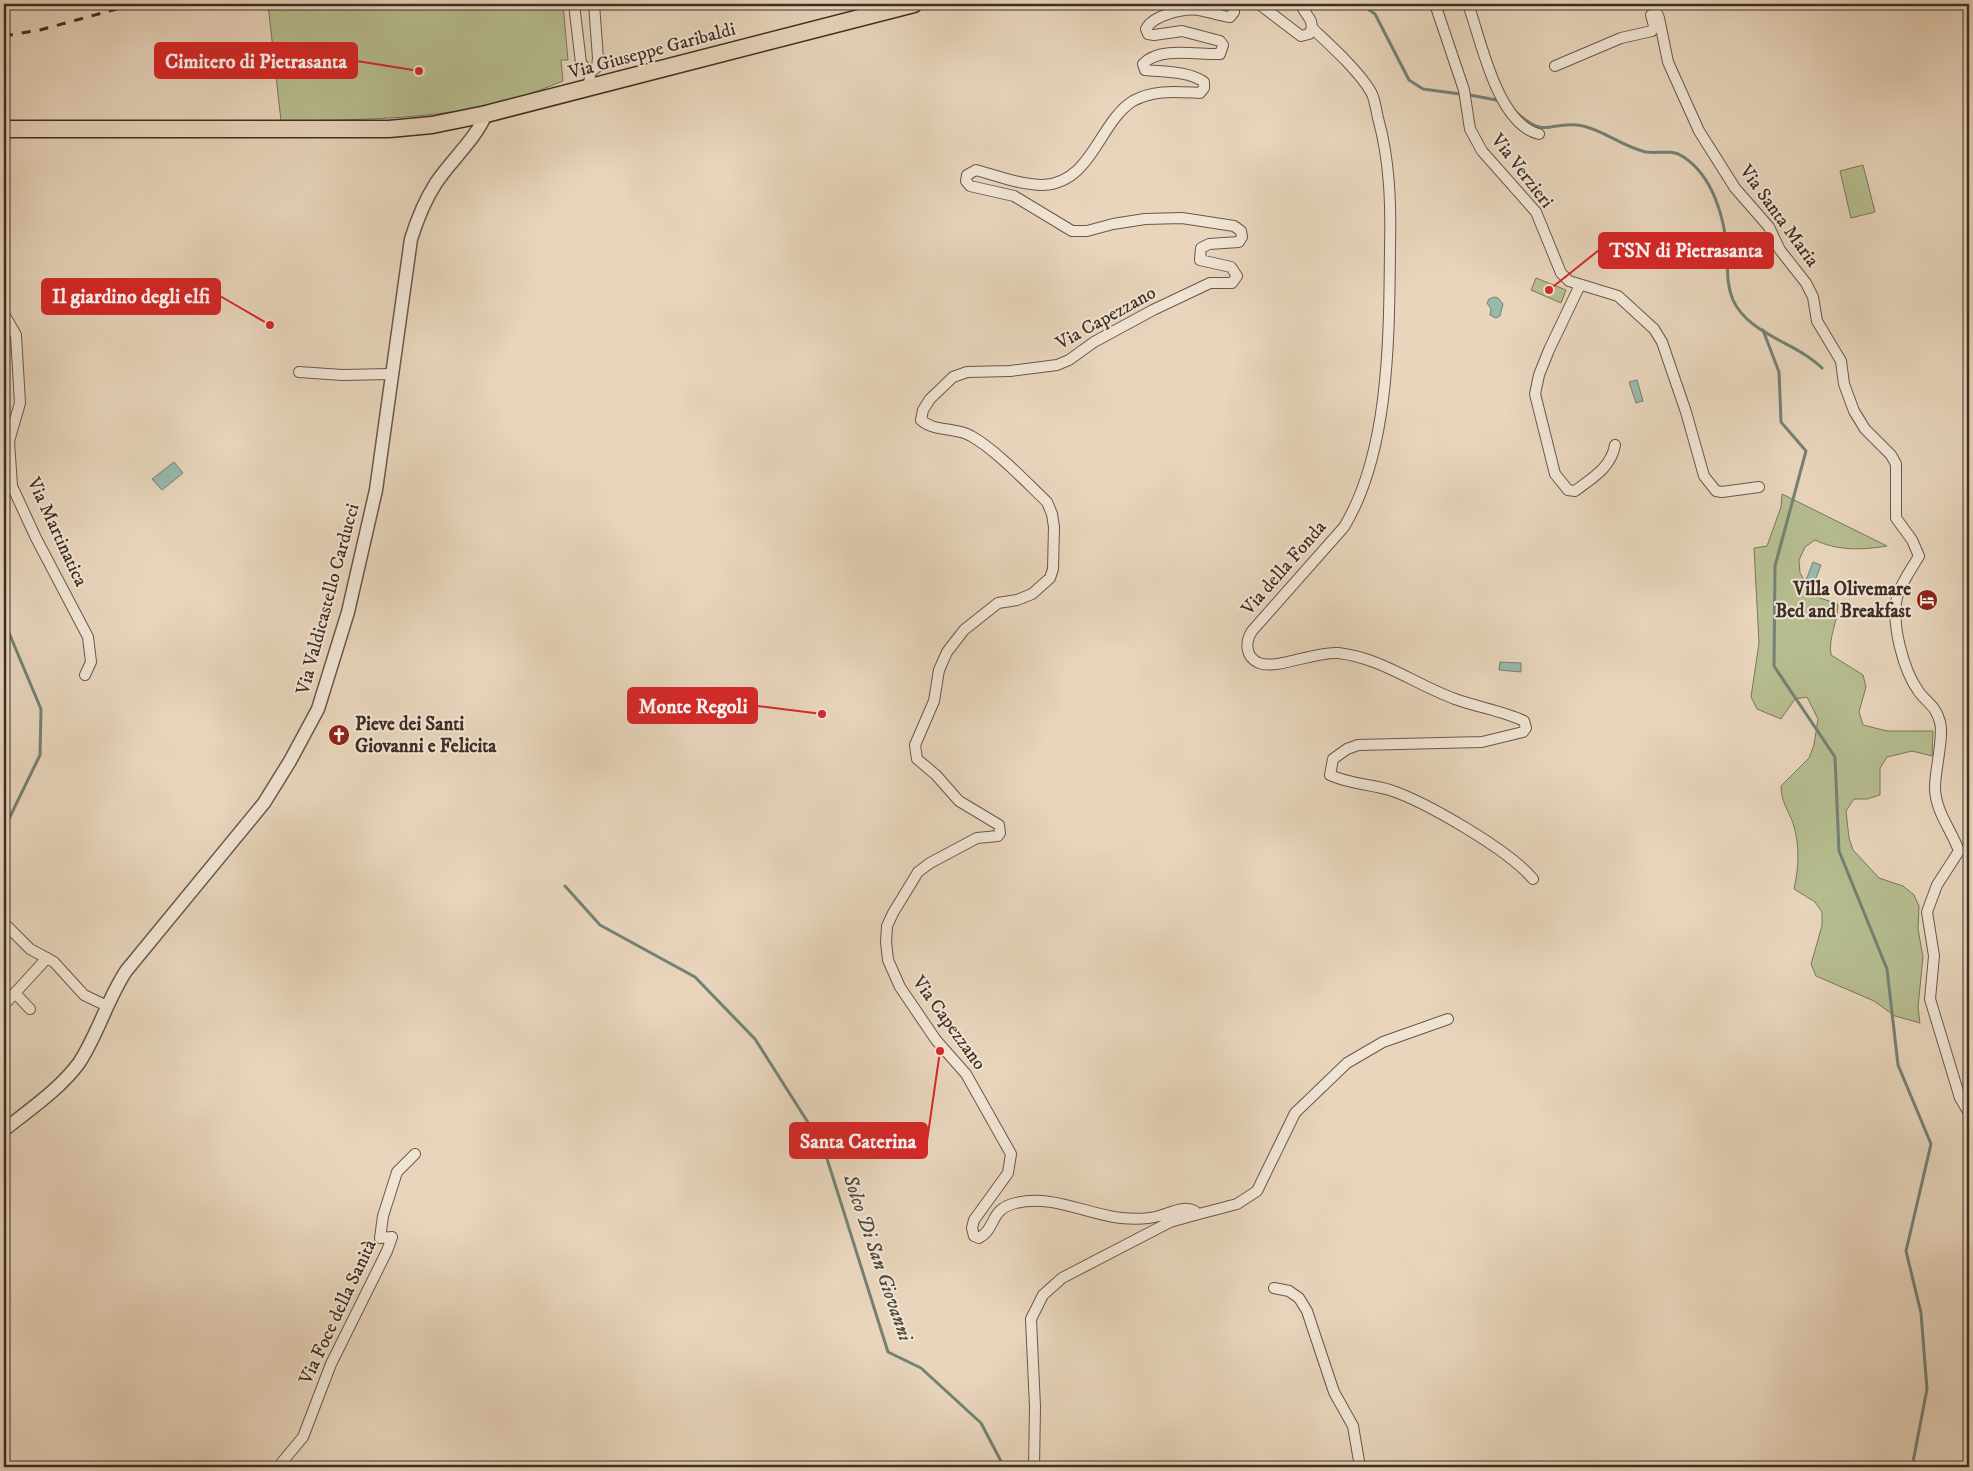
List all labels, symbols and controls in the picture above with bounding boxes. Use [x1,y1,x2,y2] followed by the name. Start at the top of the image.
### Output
[565,18,738,85] street label: Via Giuseppe Garibaldi
[155,43,357,78] callout: Cimitero di Pietrasanta
[165,50,347,75] text: Cimitero di Pietrasanta
[1485,129,1558,213] street label: Via Verzieri
[1734,160,1824,272] street label: Via Santa Maria
[1599,233,1773,268] callout: TSN di Pietrasanta
[1608,239,1763,264] text: TSN di Pietrasanta
[42,279,220,314] callout: Il giardino degli elfi
[1051,281,1160,355] street label: Via Capezzano
[52,285,211,310] text: Il giardino degli elfi
[21,473,92,590] street label: Via Martinatica
[291,501,365,698] street label: Via Valdicastello Carducci
[1236,516,1331,621] street label: Via della Fonda
[1775,578,1912,623] place label: Villa Olivemare Bed and Breakfast
[1915,588,1939,612] hotel icon: Villa Olivemare Bed and Breakfast
[628,688,757,723] callout: Monte Regoli
[638,695,748,720] text: Monte Regoli
[355,713,497,758] place label: Pieve dei Santi Giovanni e Felicita
[327,723,351,747] church icon: Pieve dei Santi Giovanni e Felicita
[907,971,991,1075] street label: Via Capezzano
[790,1123,927,1158] callout: Santa Caterina
[800,1130,917,1155] text: Santa Caterina
[836,1171,918,1346] water label: Solco Di San Giovanni
[294,1236,382,1389] street label: Via Foce della Sanità

